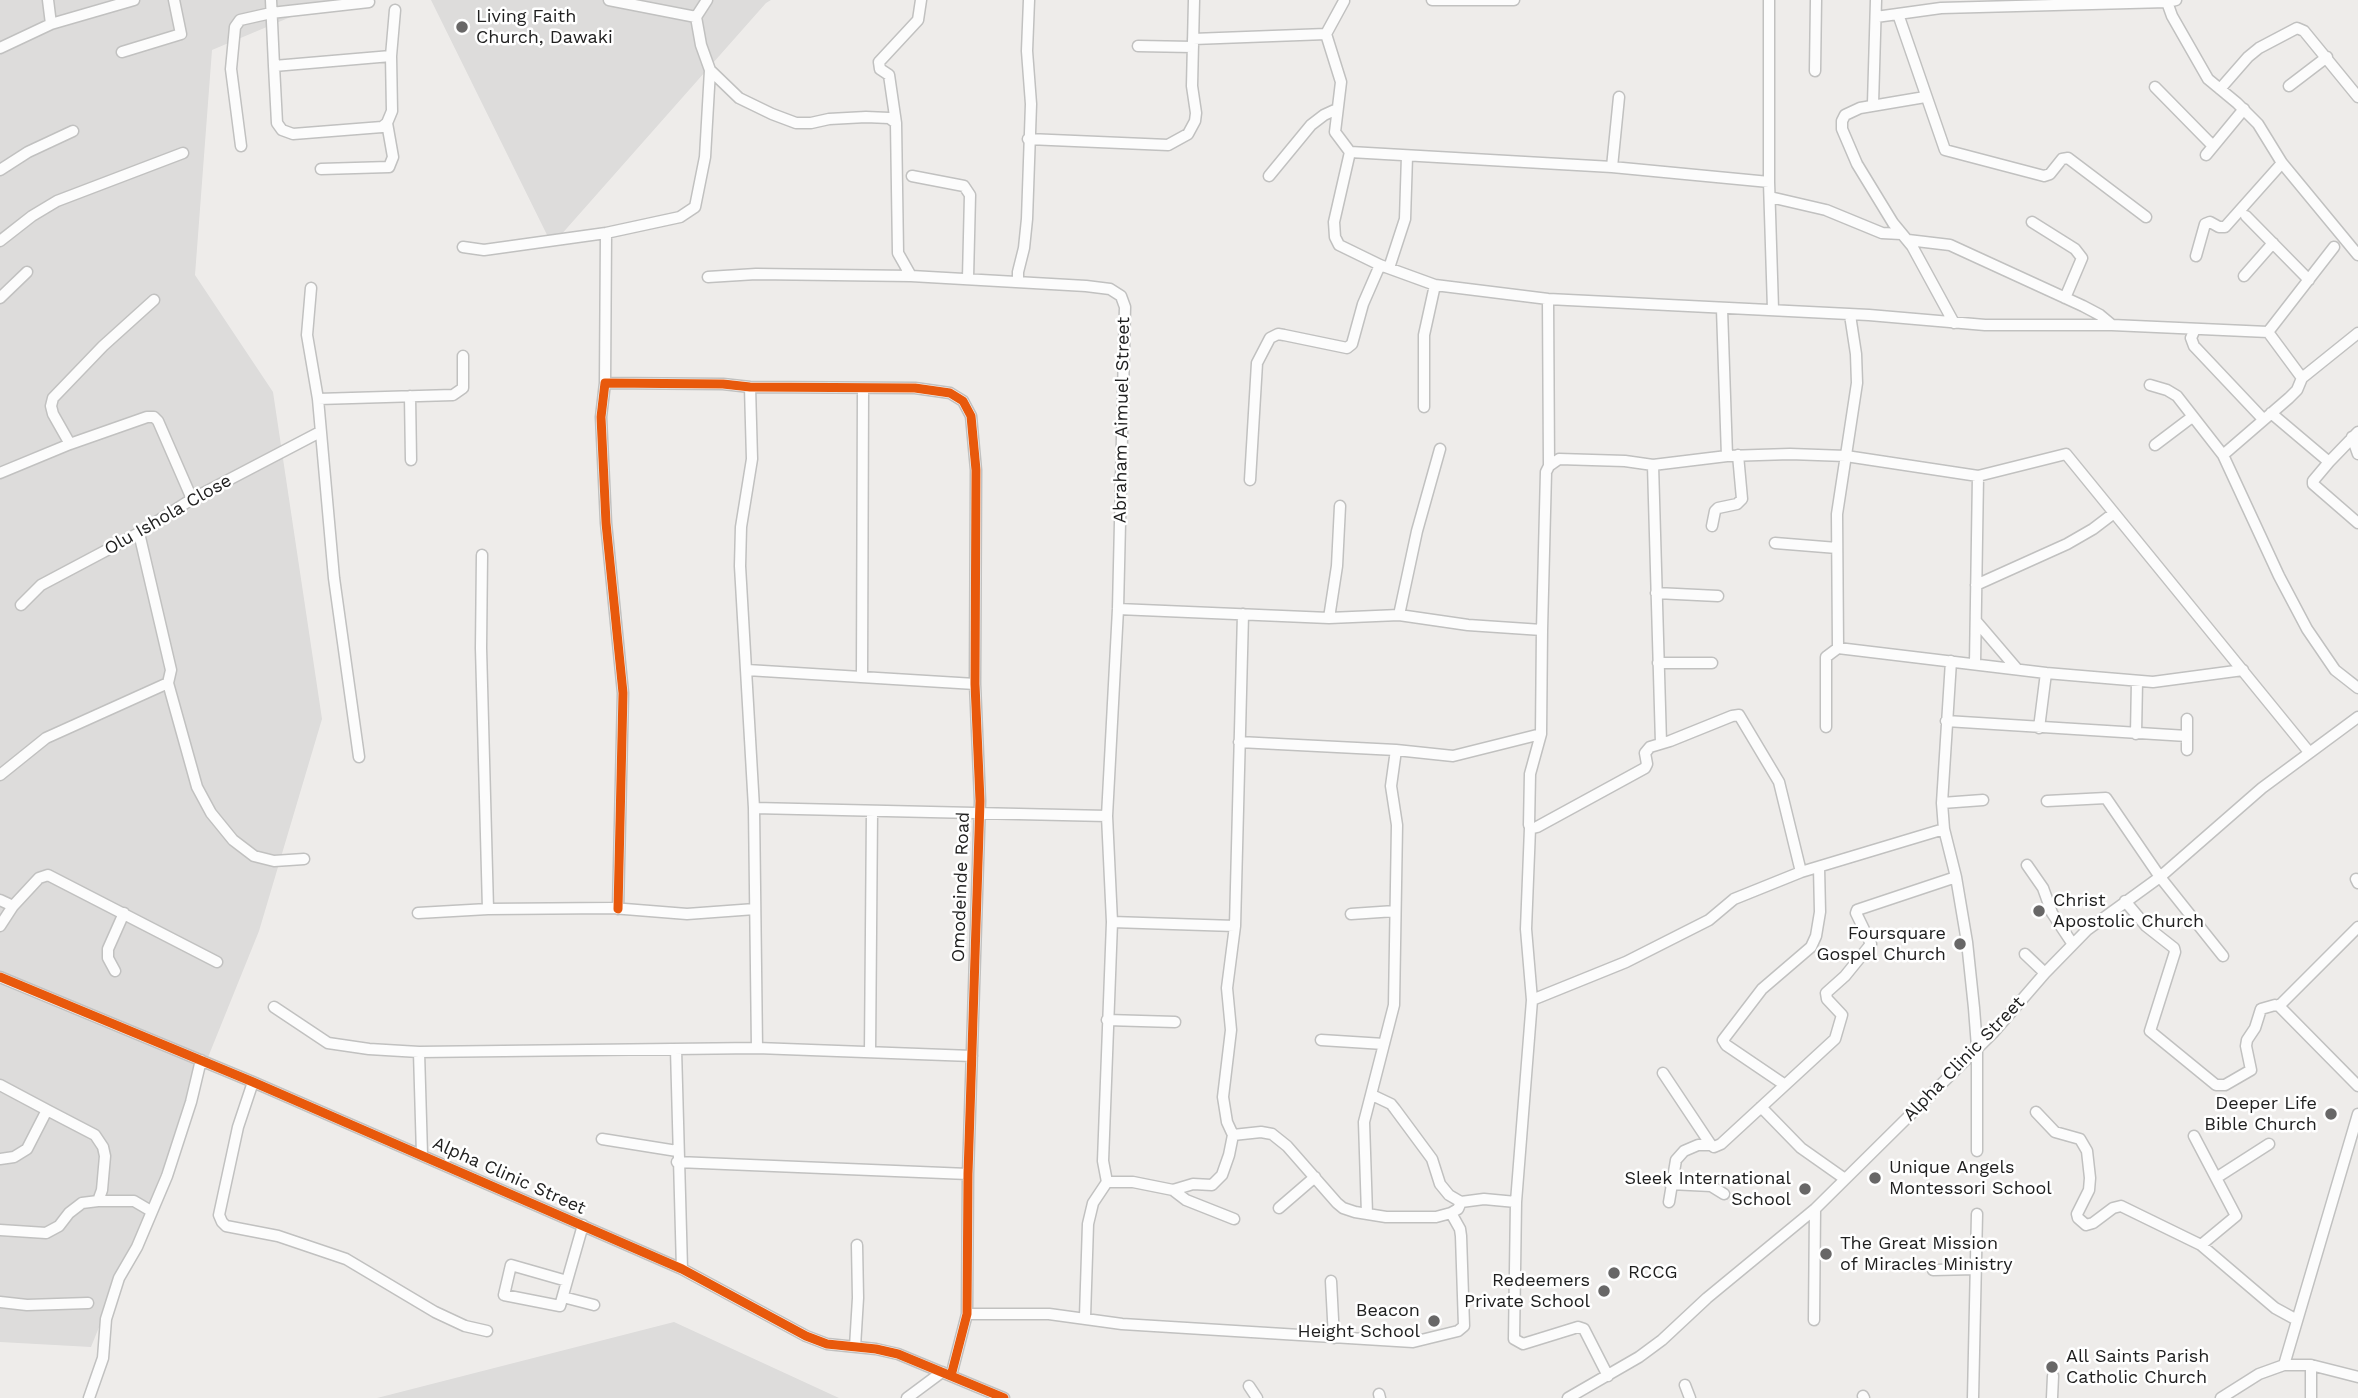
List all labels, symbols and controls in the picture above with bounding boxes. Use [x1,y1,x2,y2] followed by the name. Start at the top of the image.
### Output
[476,6,613,48] place label: Living Faith Church, Dawaki
[454,19,470,35] marker: Living Faith Church, Dawaki
[1109,317,1135,523] street label: Abraham Aimuel Street
[101,470,235,560] street label: Olu Ishola Close
[948,811,974,963] street label: Omodeinde Road
[2053,890,2204,932] place label: Christ Apostolic Church
[2031,903,2047,919] marker: Christ Apostolic Church
[1816,923,1946,965] place label: Foursquare Gospel Church
[1952,936,1968,952] marker: Foursquare Gospel Church
[1899,992,2029,1126] street label: Alpha Clinic Street
[2204,1093,2317,1136] place label: Deeper Life Bible Church
[2323,1106,2339,1122] marker: Deeper Life Bible Church
[429,1133,589,1219] street label: Alpha Clinic Street
[1889,1157,2052,1200] place label: Unique Angels Montessori School
[1624,1168,1791,1210] place label: Sleek International School
[1867,1170,1883,1186] marker: Unique Angels Montessori School
[1797,1181,1813,1197] marker: Sleek International School
[1840,1233,2013,1276] place label: The Great Mission of Miracles Ministry
[1818,1246,1834,1262] marker: The Great Mission of Miracles Ministry
[1628,1262,1678,1284] place label: RCCG
[1606,1265,1622,1281] marker: RCCG
[1464,1270,1590,1312] place label: Redeemers Private School
[1596,1283,1612,1299] marker: Redeemers Private School
[1298,1300,1420,1342] place label: Beacon Height School
[1426,1313,1442,1329] marker: Beacon Height School
[2066,1346,2209,1388] place label: All Saints Parish Catholic Church
[2044,1359,2060,1375] marker: All Saints Parish Catholic Church

